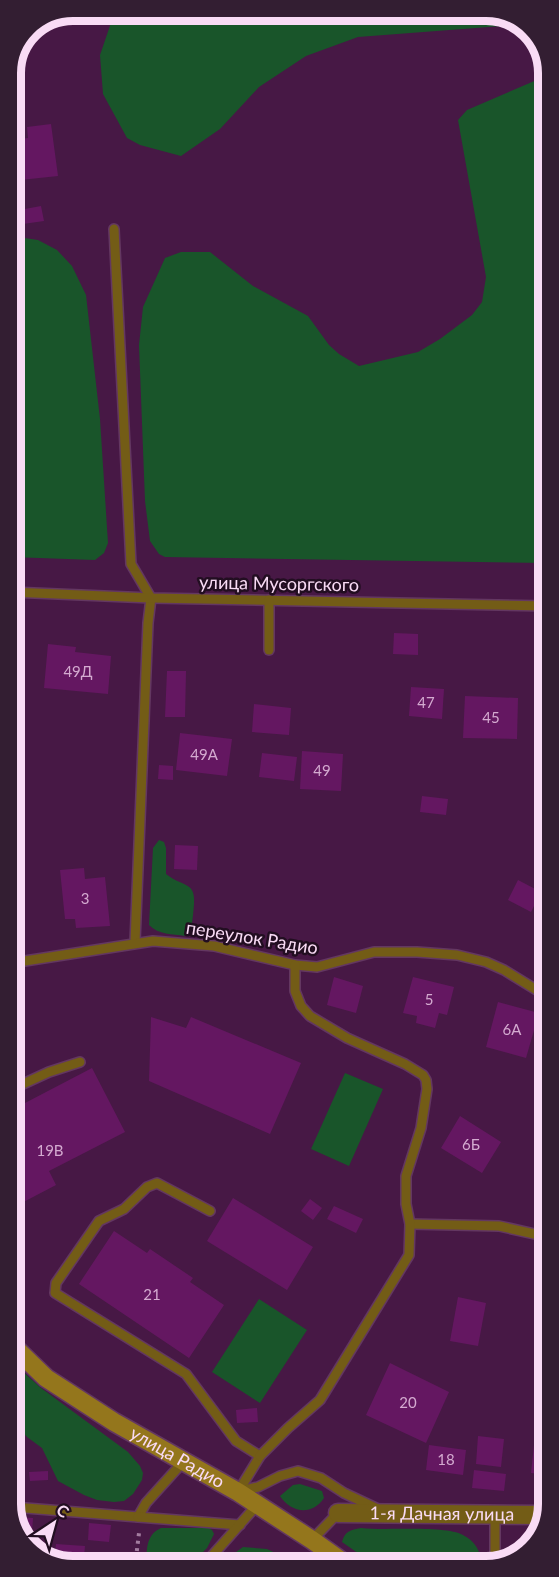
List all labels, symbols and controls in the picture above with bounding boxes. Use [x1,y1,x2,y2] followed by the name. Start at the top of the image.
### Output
[199,571,359,595] street label: улица Мусоргского
[63,662,93,680] house number: 49Д
[417,693,435,711] house number: 47
[482,708,500,726] house number: 45
[190,745,219,763] house number: 49А
[313,761,331,779] house number: 49
[81,889,89,907] house number: 3
[185,916,320,958] street label: переулок Радио
[425,990,433,1008] house number: 5
[503,1020,522,1038] house number: 6А
[462,1135,480,1153] house number: 6Б
[36,1141,64,1159] house number: 19В
[143,1285,161,1303] house number: 21
[399,1393,417,1411] house number: 20
[127,1421,229,1492] street label: улица Радио
[437,1450,455,1468] house number: 18
[24,1493,84,1553] north arrow
[53,1500,73,1521] text: С
[370,1501,514,1525] street label: 1-я Дачная улица

